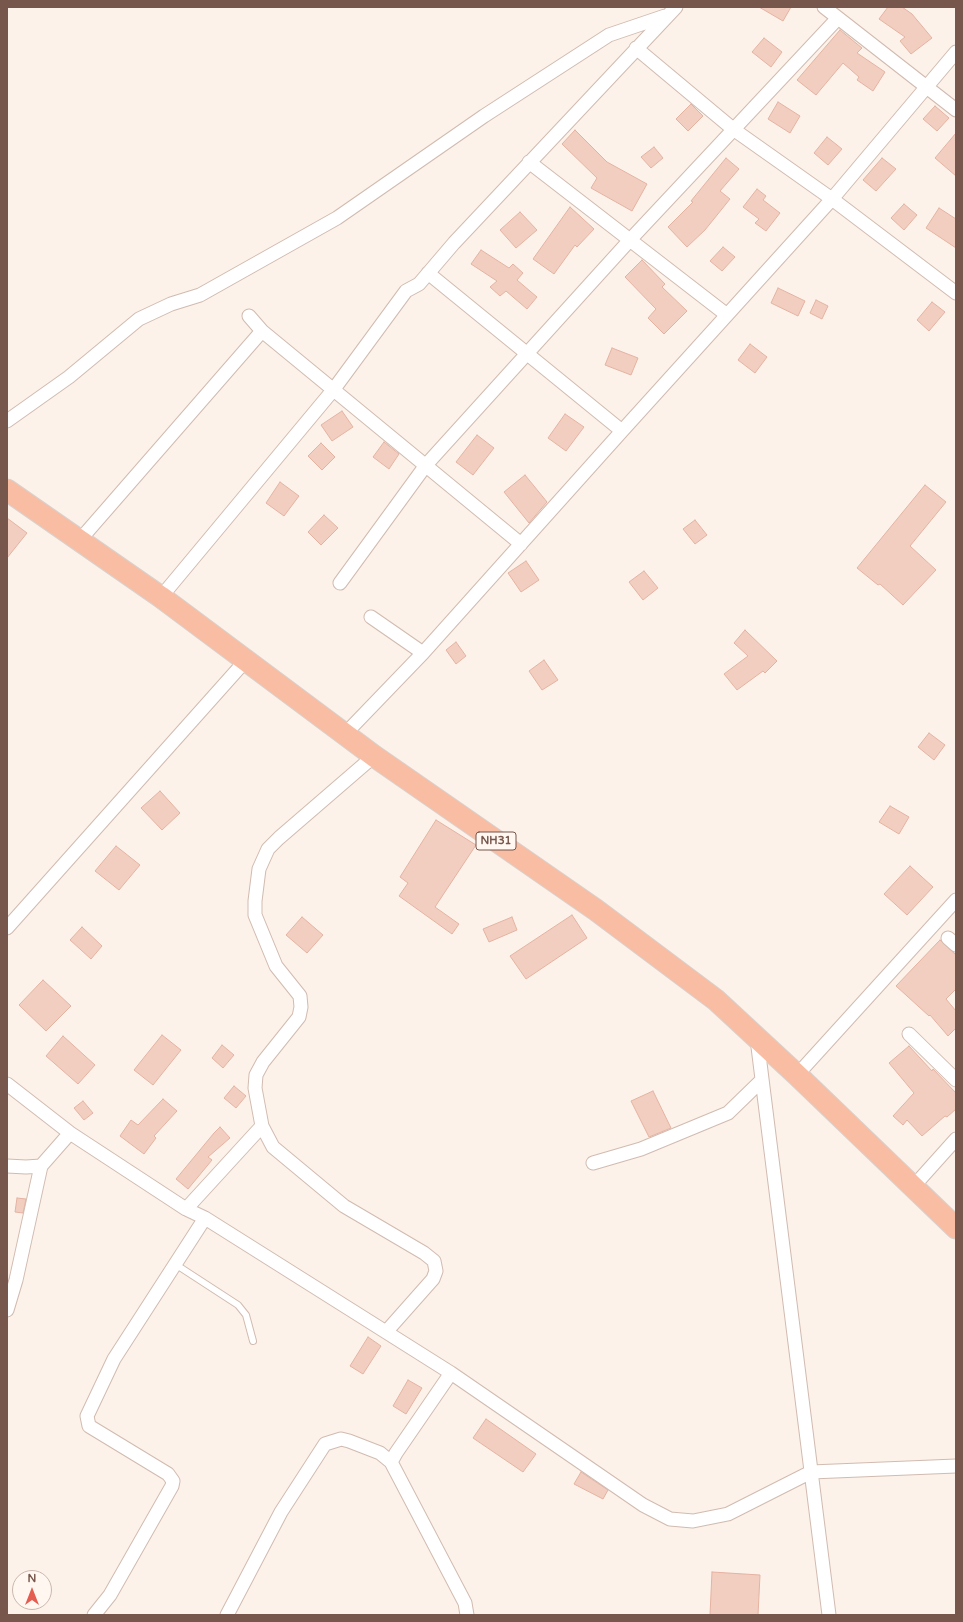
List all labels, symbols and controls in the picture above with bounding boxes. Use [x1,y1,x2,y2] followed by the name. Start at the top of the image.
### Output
[476,832,516,850] road number: NH31
[12,1570,52,1610] north arrow
[28,1572,36,1585] text: N

